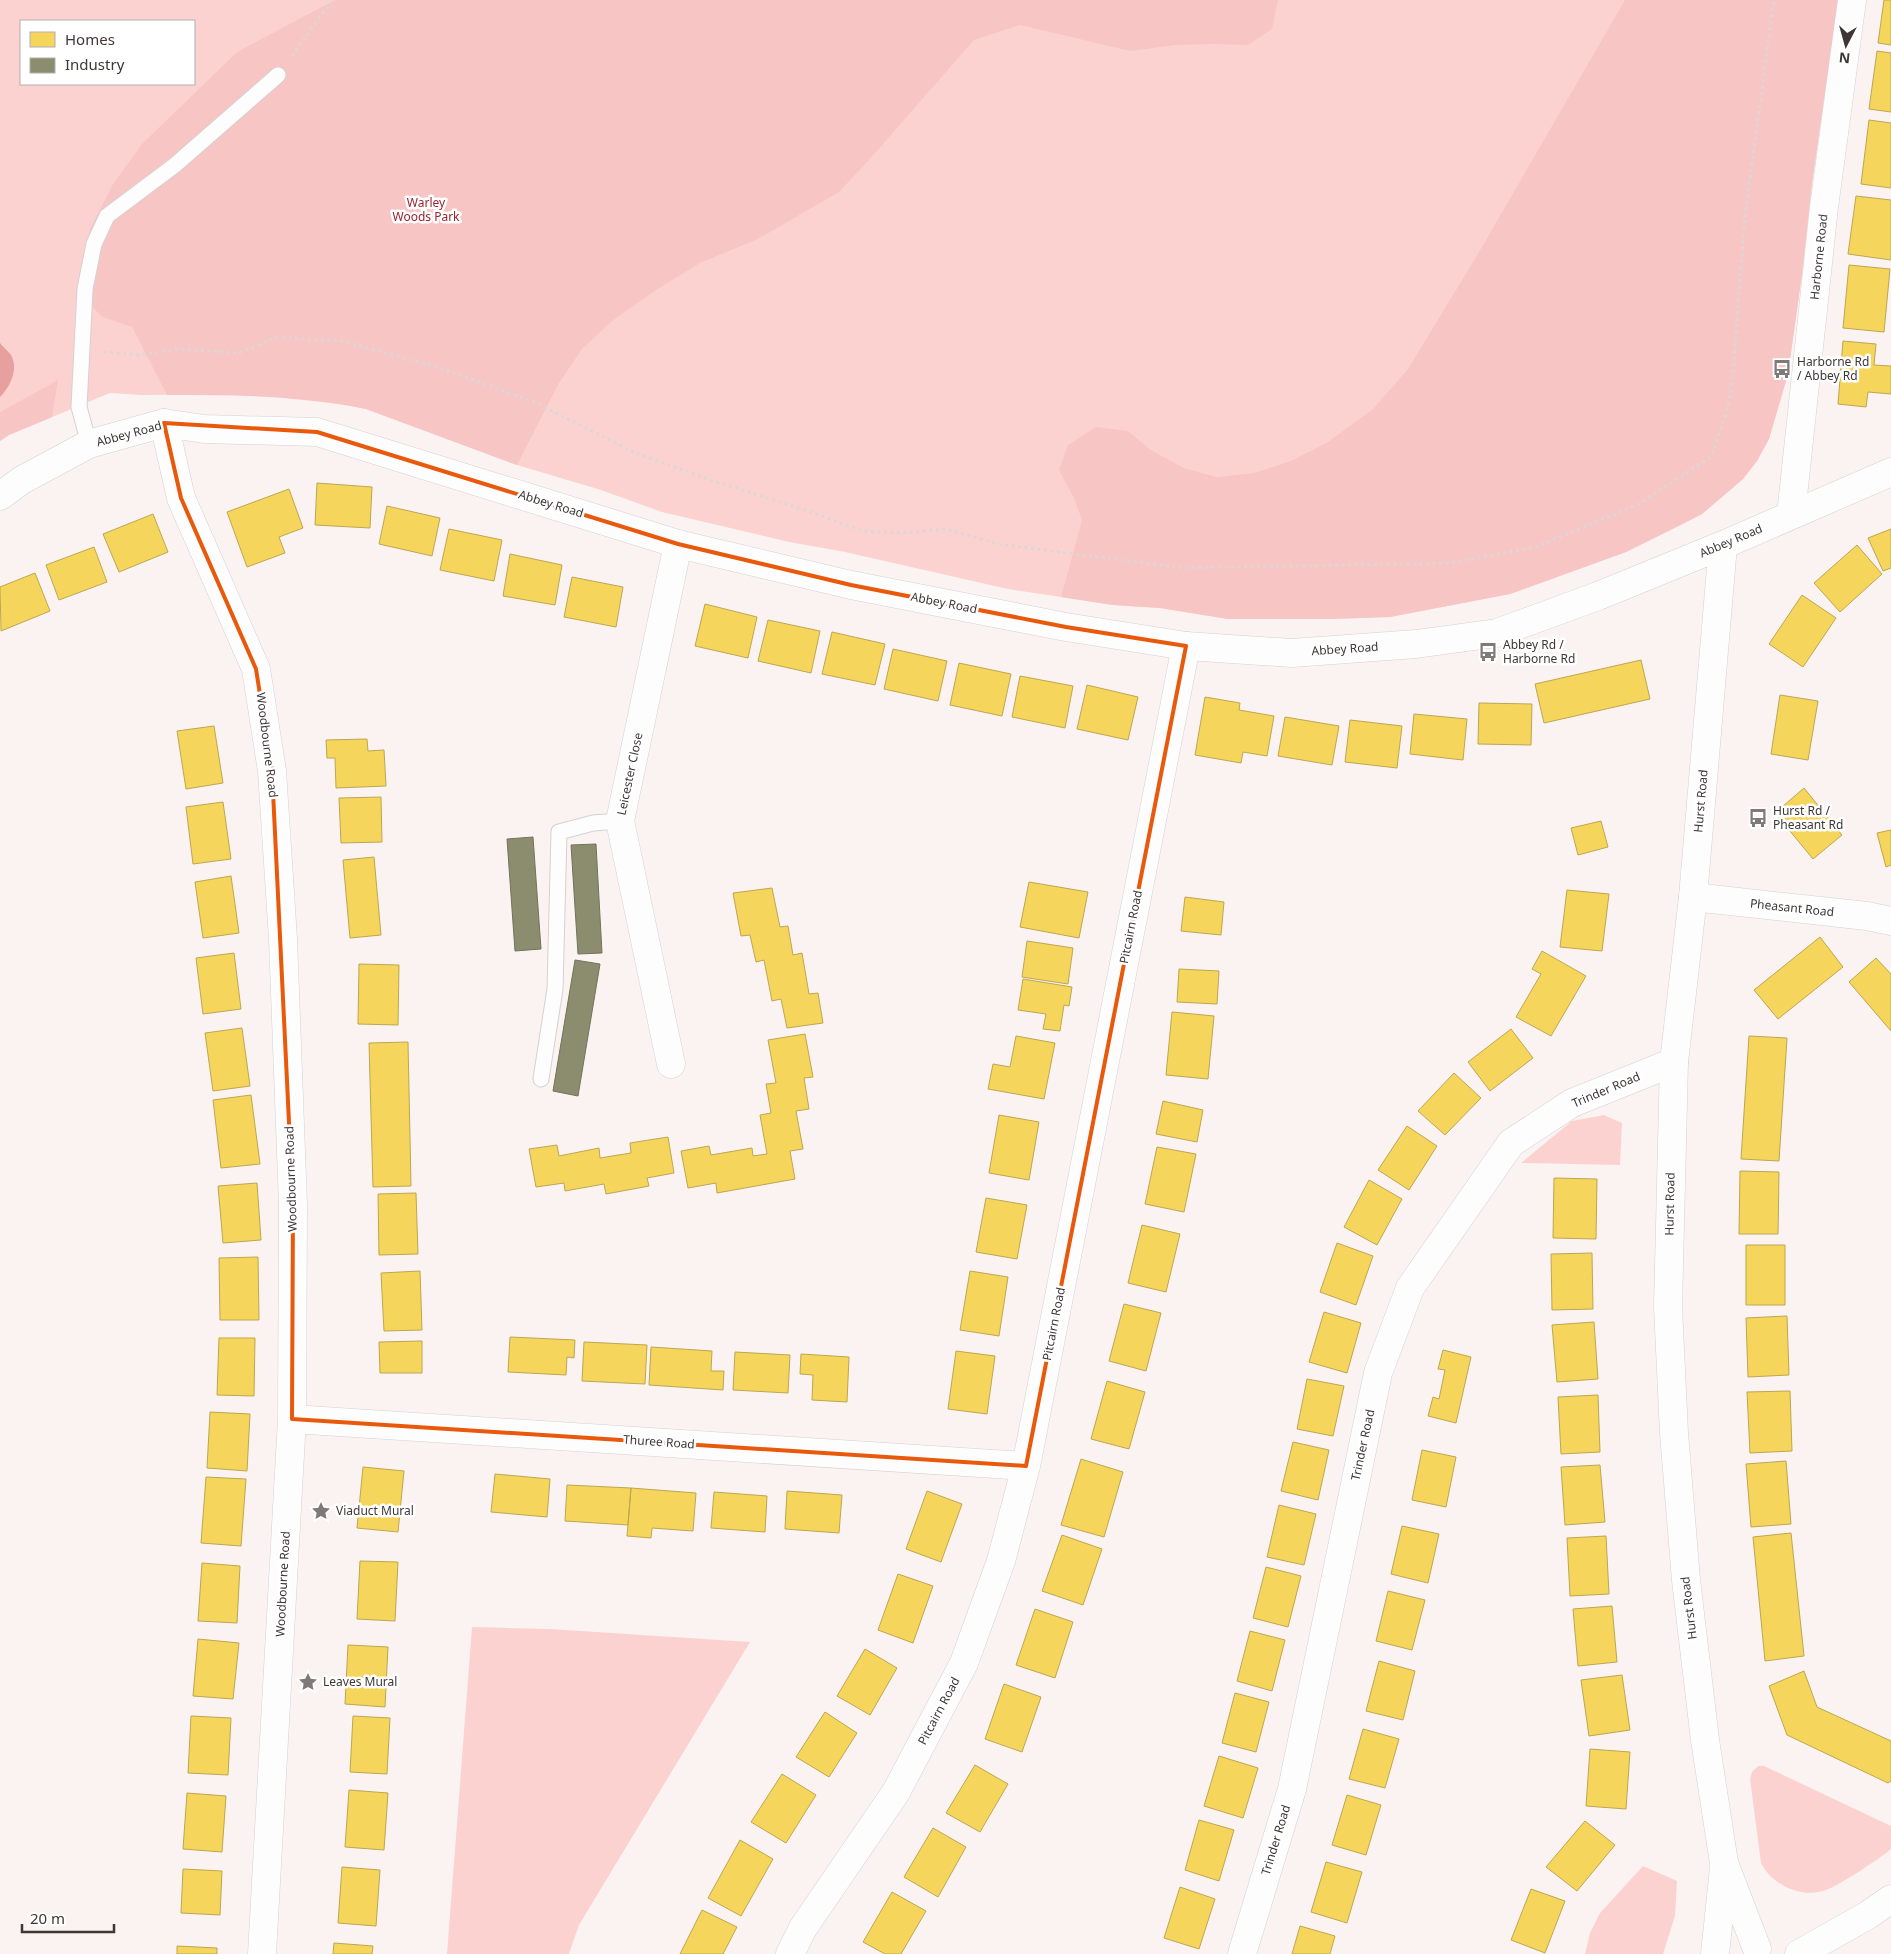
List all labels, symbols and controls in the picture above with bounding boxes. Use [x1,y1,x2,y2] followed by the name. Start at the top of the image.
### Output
[20,20,195,85] legend
[1821,20,1871,70] north arrow
[65,29,115,49] text: Homes
[1838,48,1851,68] text: N
[65,54,125,74] text: Industry
[392,194,460,225] park label: Warley Woods Park
[1806,213,1831,301] street label: Harborne Road
[1797,353,1869,384] place label: Harborne Rd / Abbey Rd
[1771,358,1793,380] bus stop icon: Harborne Rd / Abbey Rd
[94,417,163,450] street label: Abbey Road
[517,486,586,521] street label: Abbey Road
[1697,520,1765,561] street label: Abbey Road
[910,588,979,617] street label: Abbey Road
[1503,636,1575,667] place label: Abbey Rd / Harborne Rd
[1311,638,1379,659] street label: Abbey Road
[1477,641,1499,663] bus stop icon: Abbey Rd / Harborne Rd
[253,691,282,799] street label: Woodbourne Road
[612,731,647,817] street label: Leicester Close
[1689,769,1712,833] street label: Hurst Road
[1773,802,1843,833] place label: Hurst Rd / Pheasant Rd
[1747,807,1769,829] bus stop icon: Hurst Rd / Pheasant Rd
[1115,889,1146,965] street label: Pitcairn Road
[1749,895,1835,920] street label: Pheasant Road
[1569,1068,1643,1112] street label: Trinder Road
[280,1126,301,1232] street label: Woodbourne Road
[1660,1172,1679,1236] street label: Hurst Road
[1038,1286,1069,1362] street label: Pitcairn Road
[1347,1408,1378,1482] street label: Trinder Road
[623,1431,695,1452] street label: Thuree Road
[310,1500,332,1522] place icon: Viaduct Mural
[336,1502,414,1519] place label: Viaduct Mural
[271,1531,294,1637] street label: Woodbourne Road
[1676,1576,1701,1641] street label: Hurst Road
[297,1671,319,1693] place icon: Leaves Mural
[323,1673,397,1690] place label: Leaves Mural
[914,1674,964,1748] street label: Pitcairn Road
[1257,1803,1294,1877] street label: Trinder Road
[22,1902,115,1934] scale bar
[30,1908,65,1928] text: 20 m

